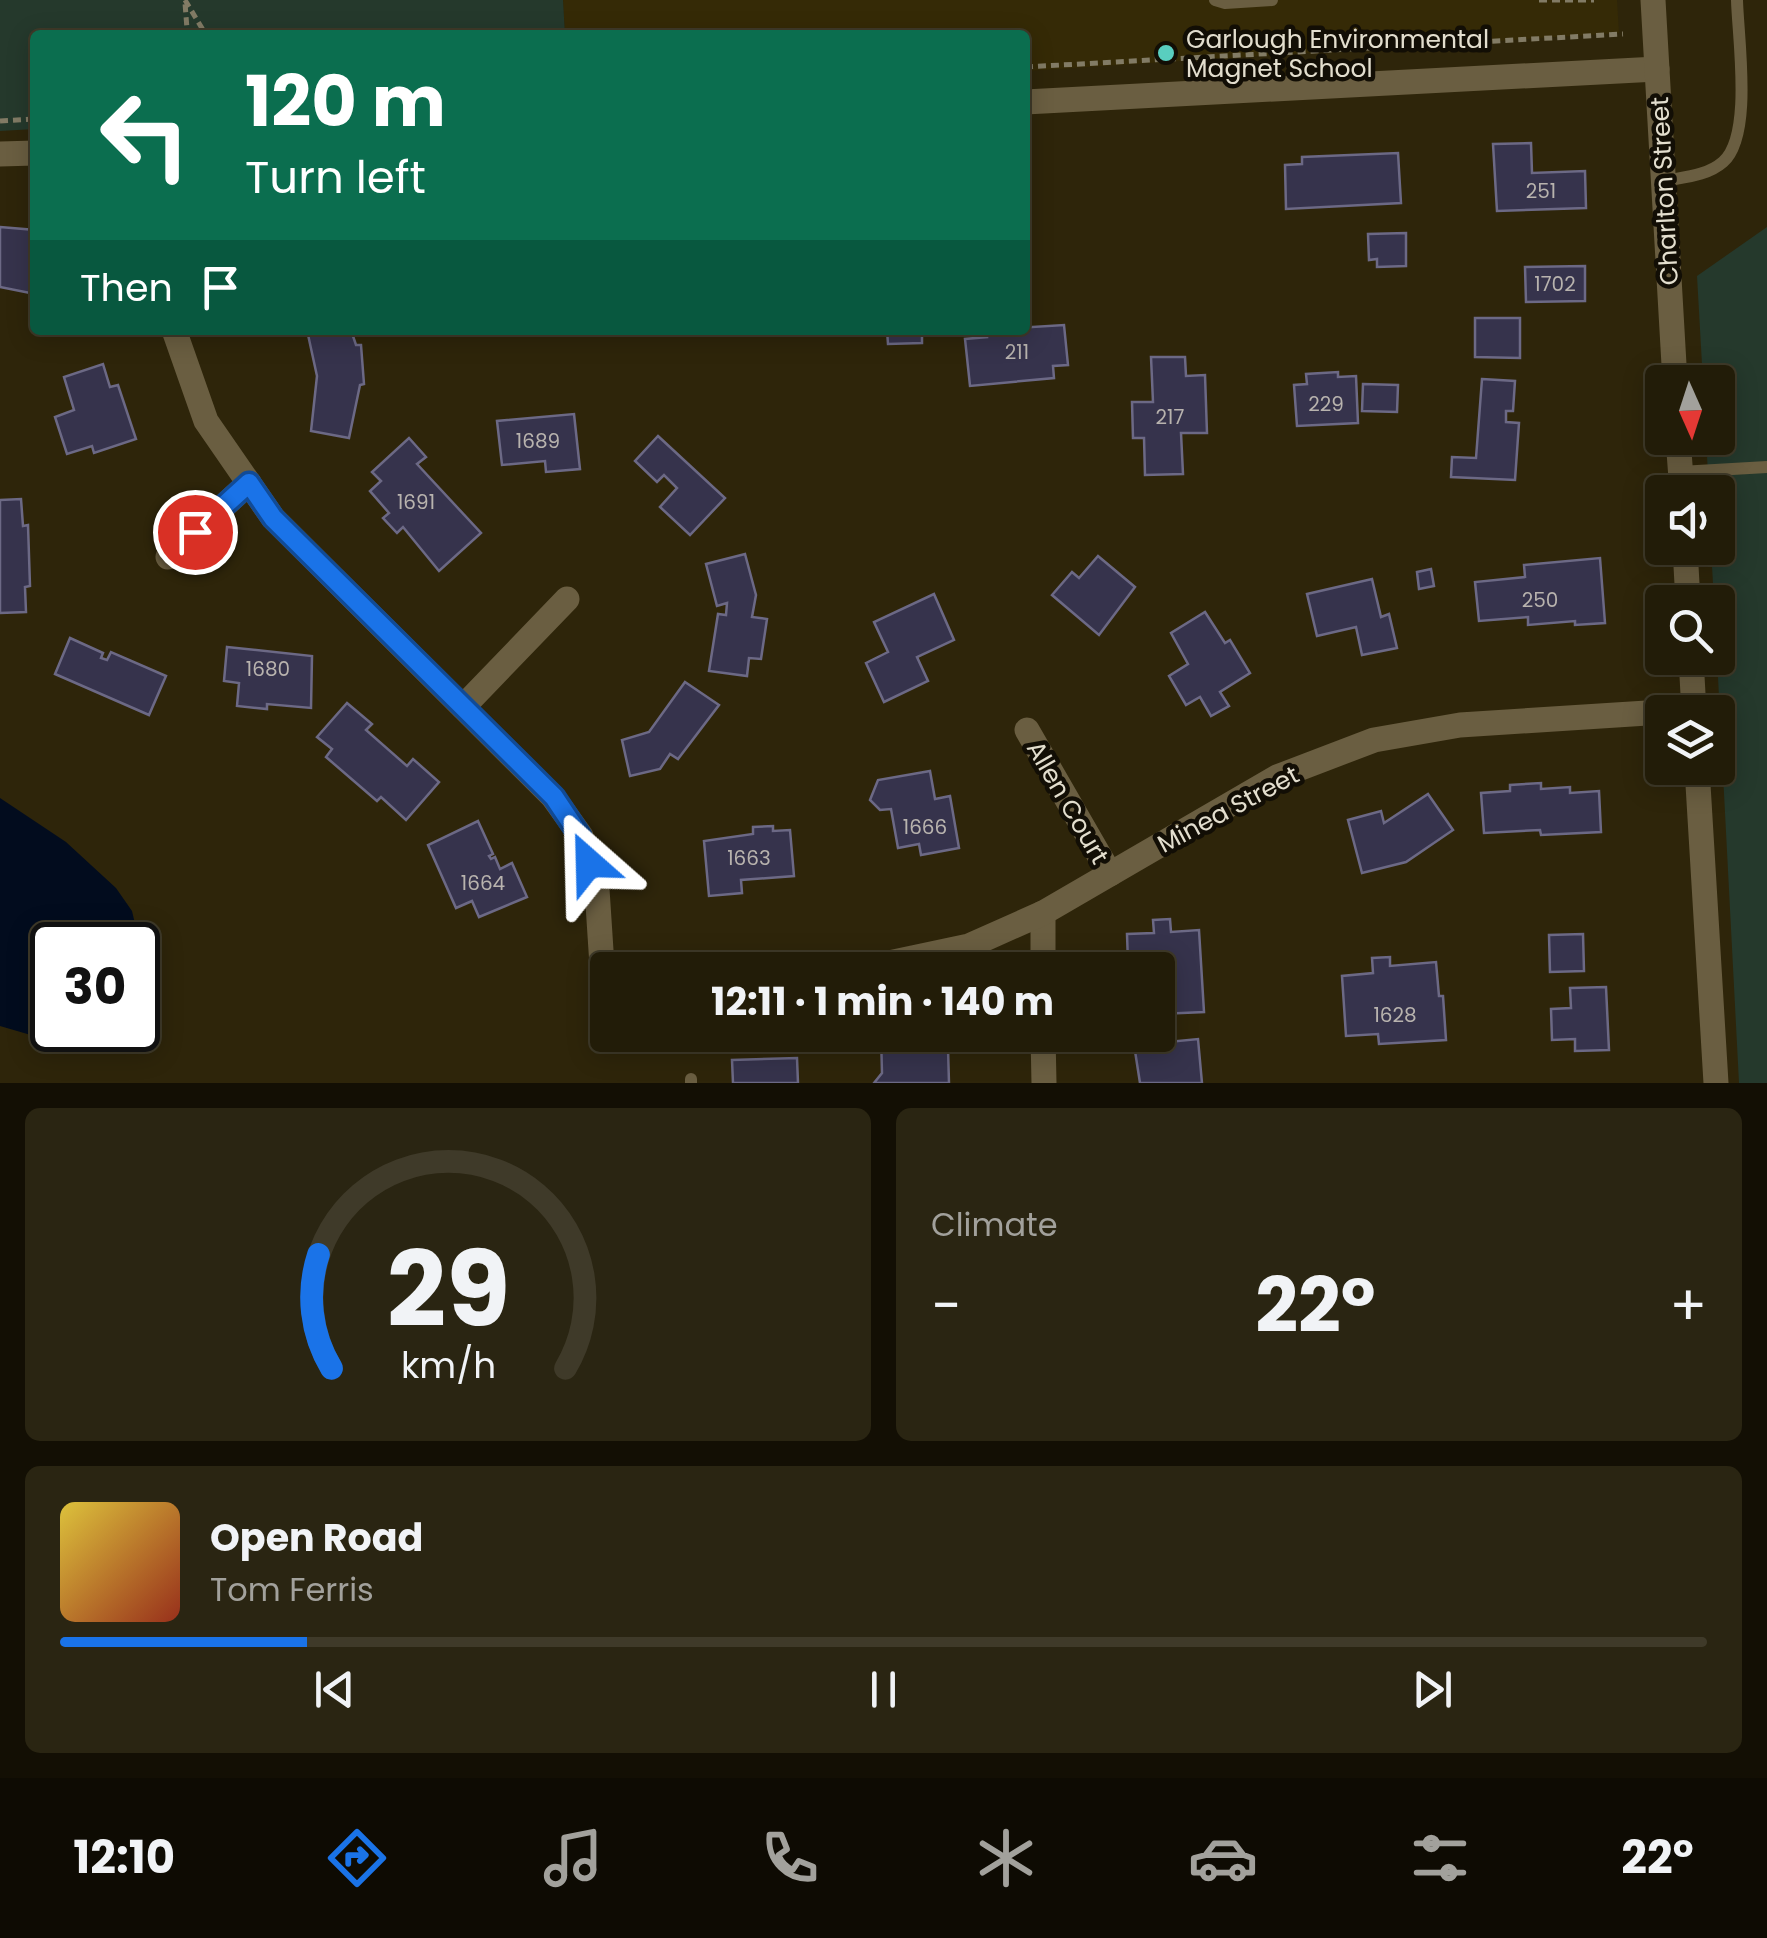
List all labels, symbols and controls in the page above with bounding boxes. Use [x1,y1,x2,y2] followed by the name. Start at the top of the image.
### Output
[1186,22,1489,86] place label: Garlough Environmental Magnet School
[1155,42,1177,64] marker: Garlough Environmental Magnet School
[245,52,446,151] text: 120 m
[80,70,210,200] icon: left
[1642,96,1687,286] street label: Charlton Street
[245,146,426,209] text: Turn left
[1526,177,1556,205] house number: 251
[193,260,248,315] icon: arrive
[80,261,173,314] text: Then
[1534,270,1576,298] house number: 1702
[1005,338,1029,366] house number: 211
[1645,365,1735,455] north arrow
[1645,365,1735,785] map controls
[1308,390,1344,418] house number: 229
[1156,403,1184,431] house number: 217
[516,427,560,455] house number: 1689
[1645,475,1735,565] button: sound
[397,488,435,516] house number: 1691
[153,490,238,575] pin
[168,505,223,560] icon: arrive
[1645,585,1735,675] button: search
[1522,586,1558,614] house number: 250
[246,655,290,683] house number: 1680
[1645,695,1735,785] button: layers
[1018,734,1117,870] street label: Allen Court
[1151,757,1305,862] street label: Minea Street
[537,811,641,915] position arrow
[903,813,947,841] house number: 1666
[727,844,771,872] house number: 1663
[461,869,505,897] house number: 1664
[30,922,160,1052] speed limit sign: 30
[711,975,1054,1028] text: 12:11 · 1 min · 140 m
[1373,1001,1417,1029] house number: 1628
[931,1202,1058,1247] text: Climate
[386,1217,510,1362] text: 29
[1255,1253,1376,1358] text: 22°
[931,1267,961,1344] text: −
[1669,1267,1707,1344] text: +
[400,1340,496,1391] text: km/h
[210,1511,423,1564] text: Open Road
[210,1567,374,1612] text: Tom Ferris
[307,1662,362,1717] icon: previous
[856,1662,911,1717] icon: pause
[1405,1662,1460,1717] icon: next
[322,1823,392,1893] icon: directions
[538,1823,608,1893] icon: music
[755,1823,825,1893] icon: phone
[971,1823,1041,1893] icon: climate
[1188,1823,1258,1893] icon: car
[1405,1823,1475,1893] icon: filters
[73,1826,175,1889] text: 12:10
[1621,1826,1694,1889] text: 22°

